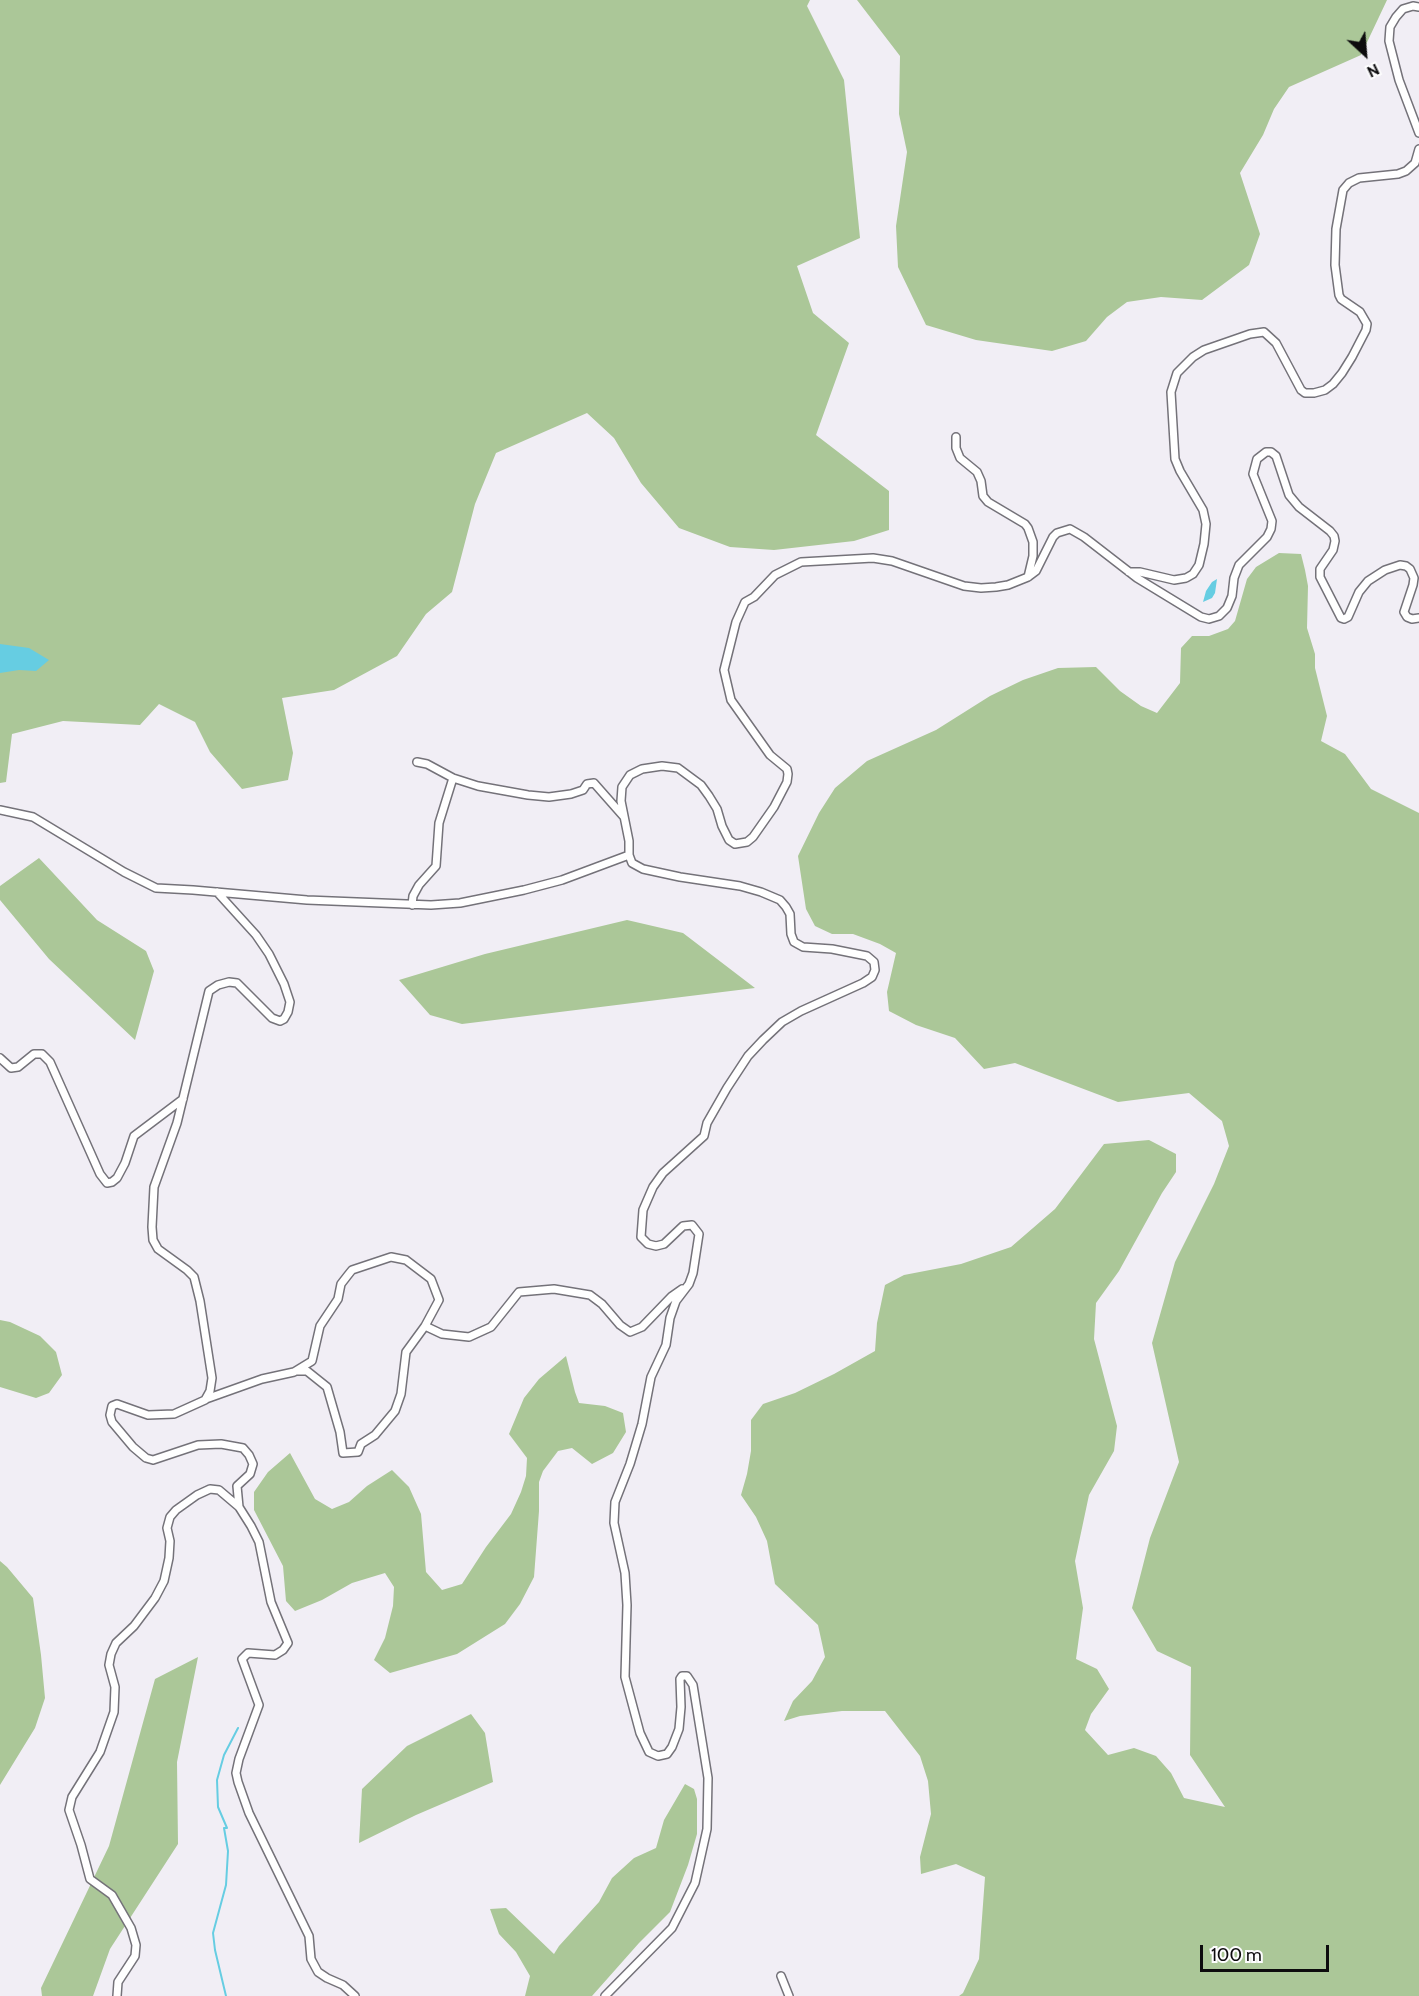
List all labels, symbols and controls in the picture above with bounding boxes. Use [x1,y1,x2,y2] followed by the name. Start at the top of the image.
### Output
[1335,24,1395,84] north arrow
[1364,60,1382,82] text: N
[1203,1933,1332,1971] scale bar
[1211,1944,1262,1966] text: 100 m

